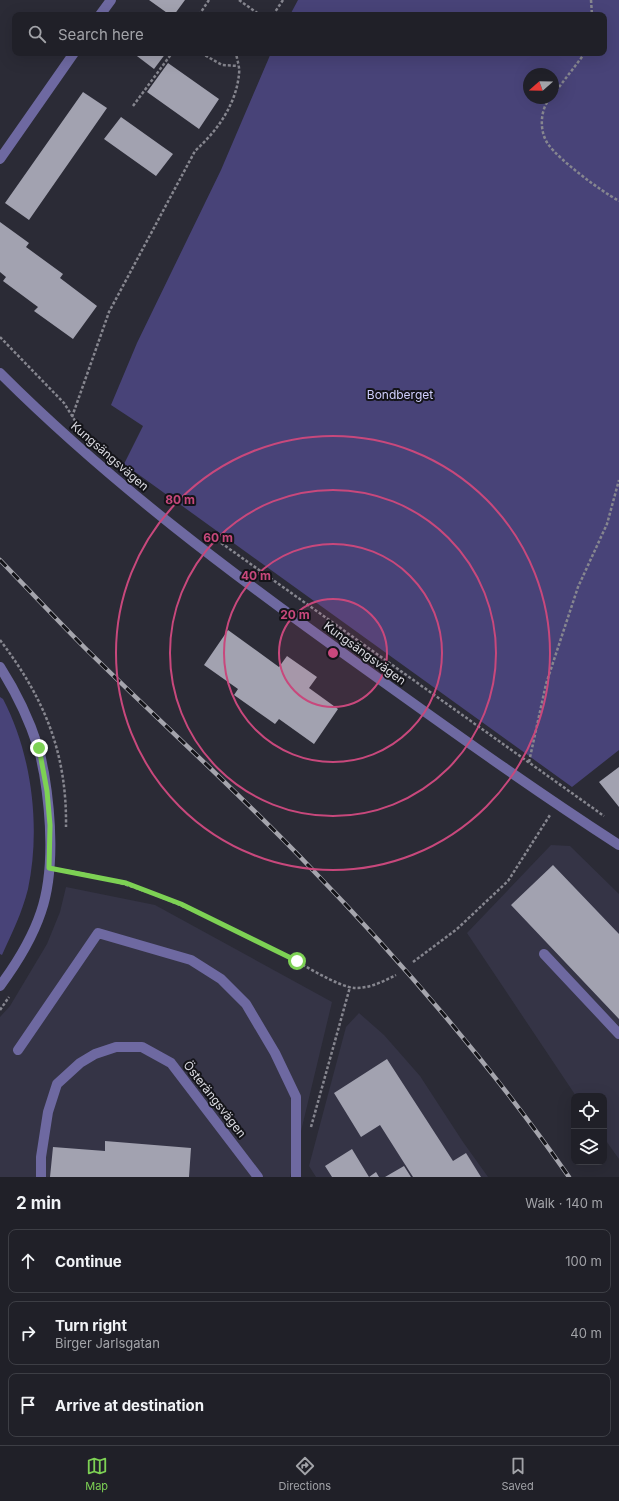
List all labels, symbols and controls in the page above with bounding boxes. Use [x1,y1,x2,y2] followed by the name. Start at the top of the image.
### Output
[12,12,607,56] search box
[26,23,48,45] icon: search
[58,25,144,44] text: Search here
[523,68,559,104] north arrow
[367,387,433,402] park label: Bondberget
[68,418,152,494] street label: Kungsängsvägen
[165,492,195,507] text: 80 m
[203,530,233,545] text: 60 m
[241,568,271,583] text: 40 m
[280,607,310,622] text: 20 m
[321,618,409,688] street label: Kungsängsvägen
[326,646,340,660] centre of rings
[30,739,48,757] route end
[288,952,306,970] route start
[180,1058,250,1140] street label: Österängsvägen
[571,1093,607,1165] map controls
[571,1093,607,1129] button: locate
[571,1129,607,1165] button: layers
[16,1193,61,1213] text: 2 min
[525,1195,603,1211] text: Walk · 140 m
[17,1250,39,1272] icon: ahead
[55,1252,122,1271] text: Continue
[565,1253,602,1269] text: 100 m
[55,1316,127,1335] text: Turn right
[17,1322,39,1344] icon: right
[570,1325,602,1341] text: 40 m
[55,1335,160,1351] text: Birger Jarlsgatan
[17,1394,39,1416] icon: arrive
[55,1396,204,1415] text: Arrive at destination
[85,1455,108,1493] tab: Map
[279,1455,331,1493] tab: Directions
[502,1455,534,1493] tab: Saved

